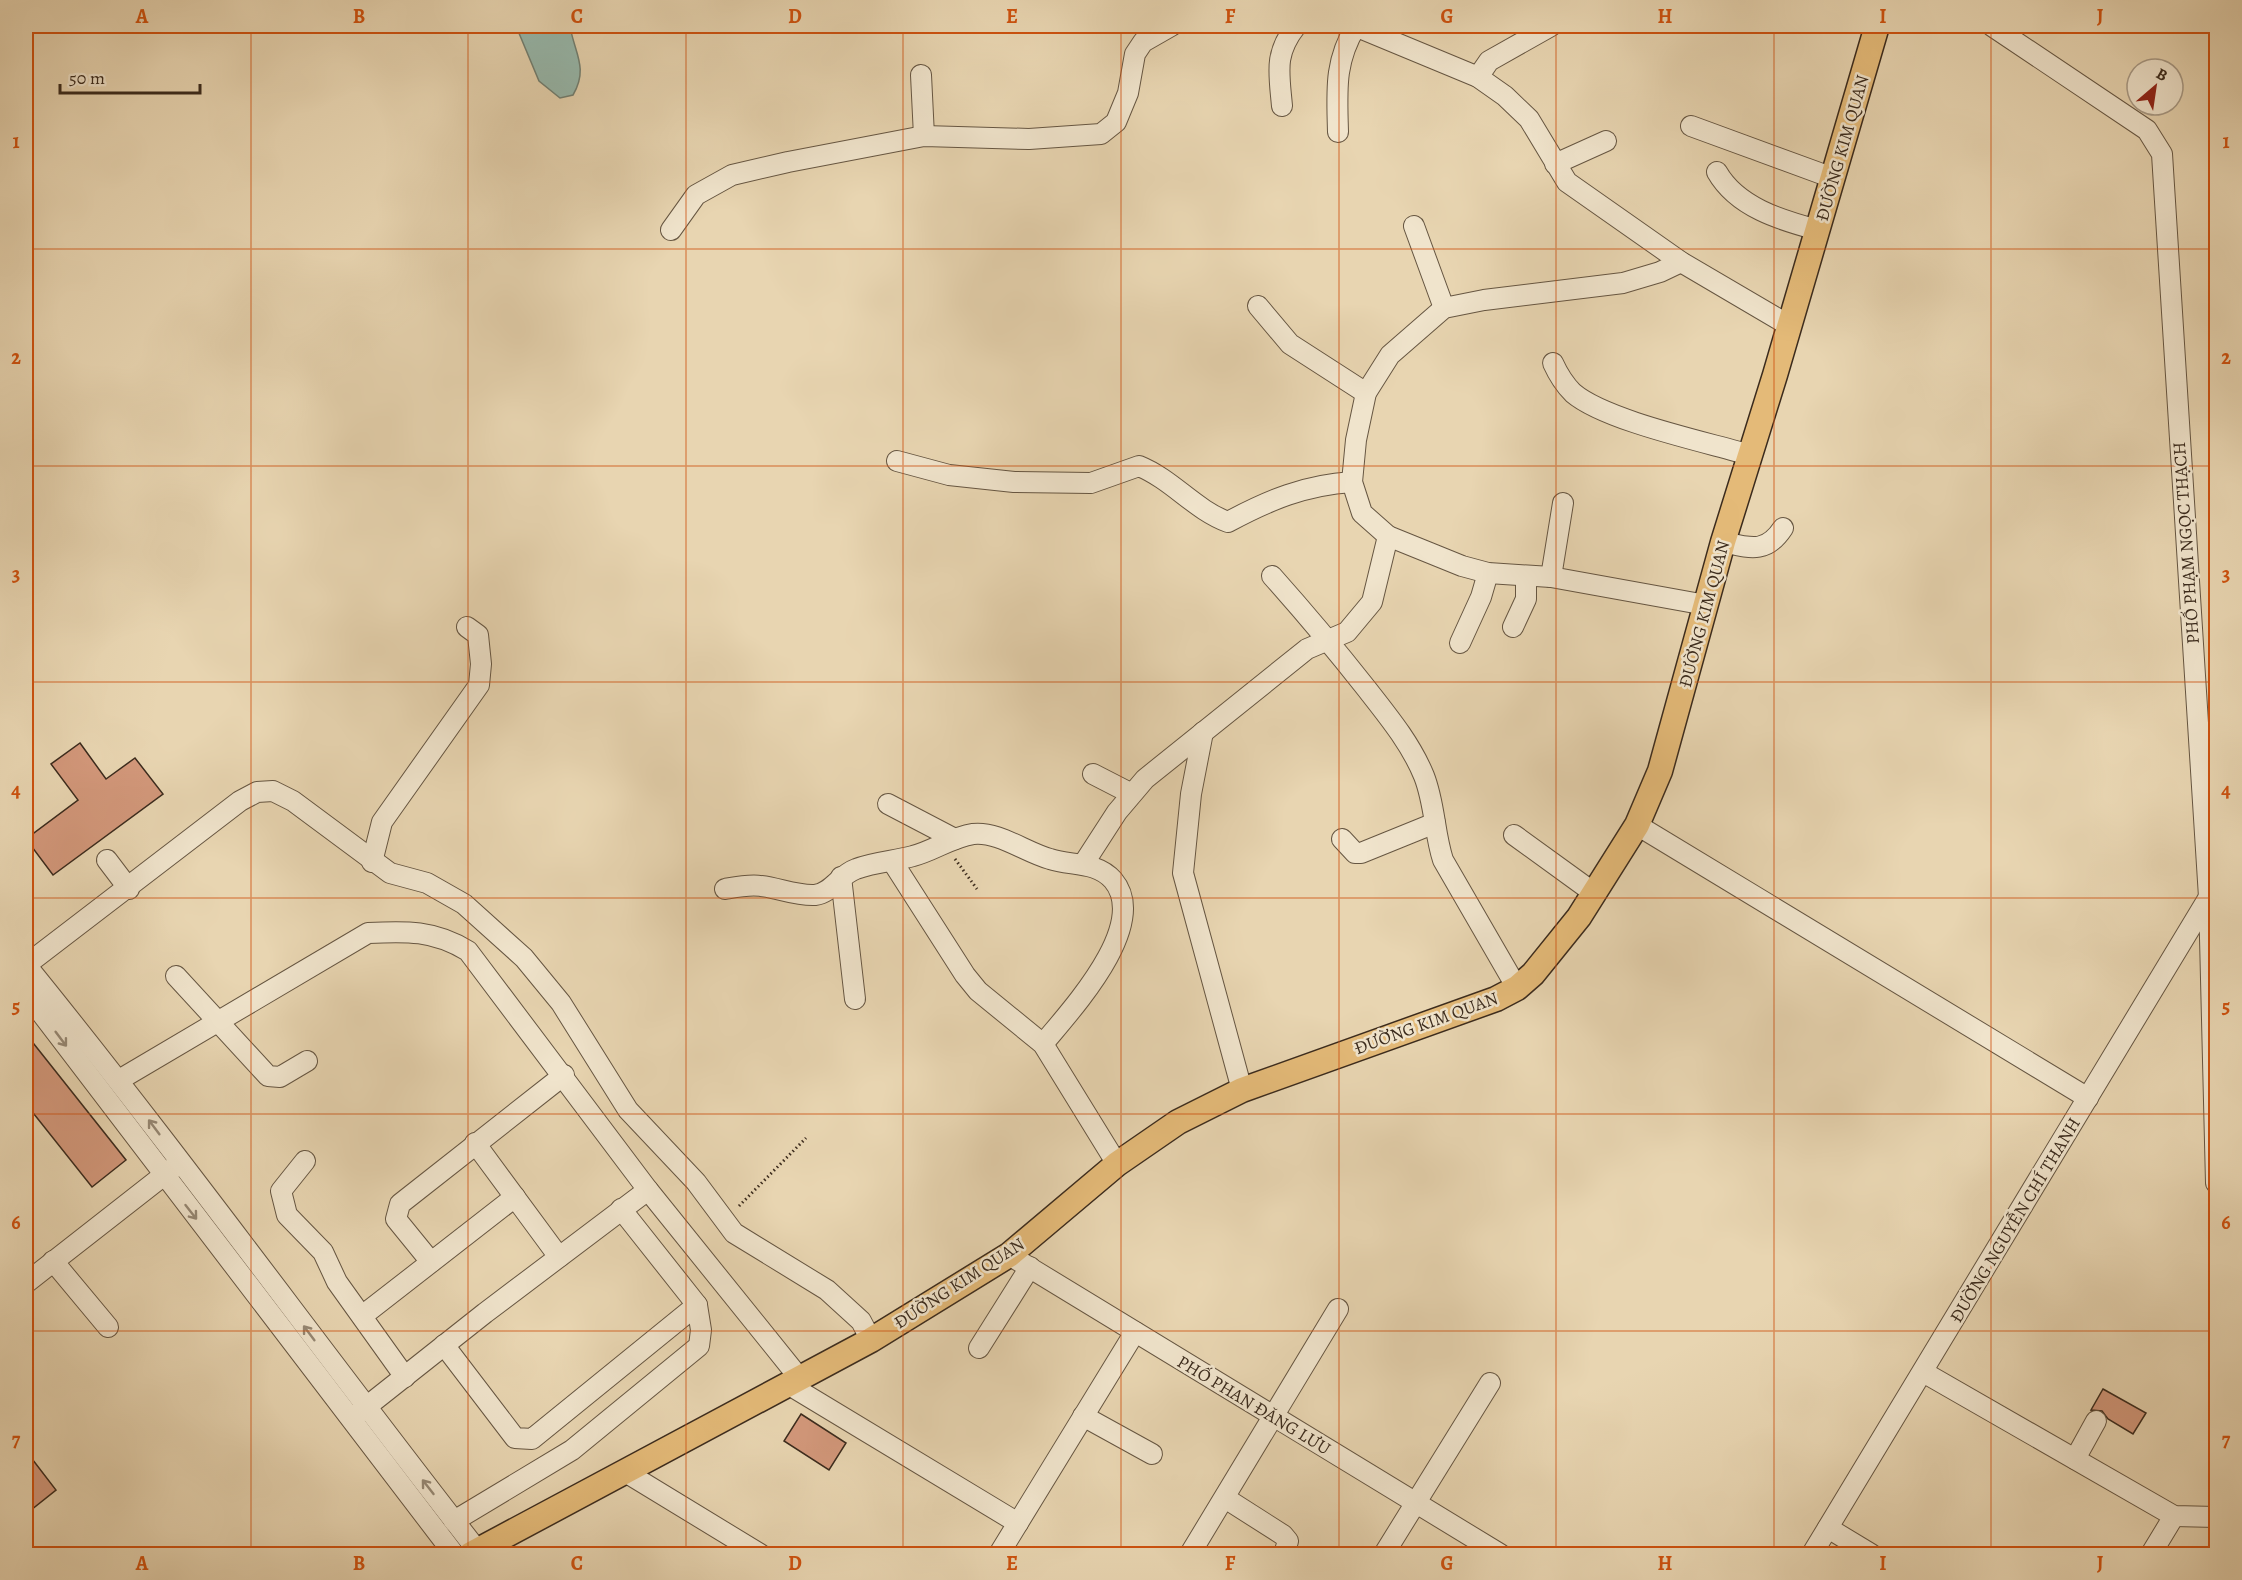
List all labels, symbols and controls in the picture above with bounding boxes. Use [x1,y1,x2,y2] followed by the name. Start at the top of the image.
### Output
[135,3,149,30] text: A
[353,3,365,30] text: B
[571,3,583,30] text: C
[788,3,802,30] text: D
[1006,3,1018,30] text: E
[1225,3,1236,30] text: F
[1440,3,1454,30] text: G
[1658,3,1673,30] text: H
[1879,3,1887,30] text: I
[2097,3,2104,30] text: J
[60,57,200,95] scale bar
[2125,57,2185,117] north arrow
[2152,63,2172,87] text: B
[69,66,105,90] text: 50 m
[1810,72,1874,224] street label: ĐƯỜNG KIM QUAN
[12,128,20,155] text: 1
[2222,128,2230,155] text: 1
[11,344,21,371] text: 2
[2221,344,2231,371] text: 2
[2167,441,2205,645] street label: PHỐ PHẠM NGỌC THẠCH
[1673,538,1735,690] street label: ĐƯỜNG KIM QUAN
[12,561,20,588] text: 3
[2222,561,2230,588] text: 3
[11,777,21,804] text: 4
[2221,777,2231,804] text: 4
[1351,986,1501,1060] street label: ĐƯỜNG KIM QUAN
[12,993,20,1020] text: 5
[2222,993,2230,1020] text: 5
[54,1031,67,1047] one-way arrow
[1944,1113,2086,1327] street label: ĐƯỜNG NGUYỄN CHÍ THANH
[148,1119,160,1135] one-way arrow
[184,1204,197,1220] one-way arrow
[11,1209,21,1236] text: 6
[2221,1209,2231,1236] text: 6
[889,1232,1029,1334] street label: ĐƯỜNG KIM QUAN
[303,1325,315,1341] one-way arrow
[1173,1350,1335,1460] street label: PHỐ PHAN ĐĂNG LƯU
[12,1426,21,1453] text: 7
[2222,1426,2231,1453] text: 7
[421,1480,434,1496] one-way arrow
[135,1550,149,1577] text: A
[353,1550,365,1577] text: B
[571,1550,583,1577] text: C
[788,1550,802,1577] text: D
[1006,1550,1018,1577] text: E
[1225,1550,1236,1577] text: F
[1440,1550,1454,1577] text: G
[1658,1550,1673,1577] text: H
[1879,1550,1887,1577] text: I
[2097,1550,2104,1577] text: J

